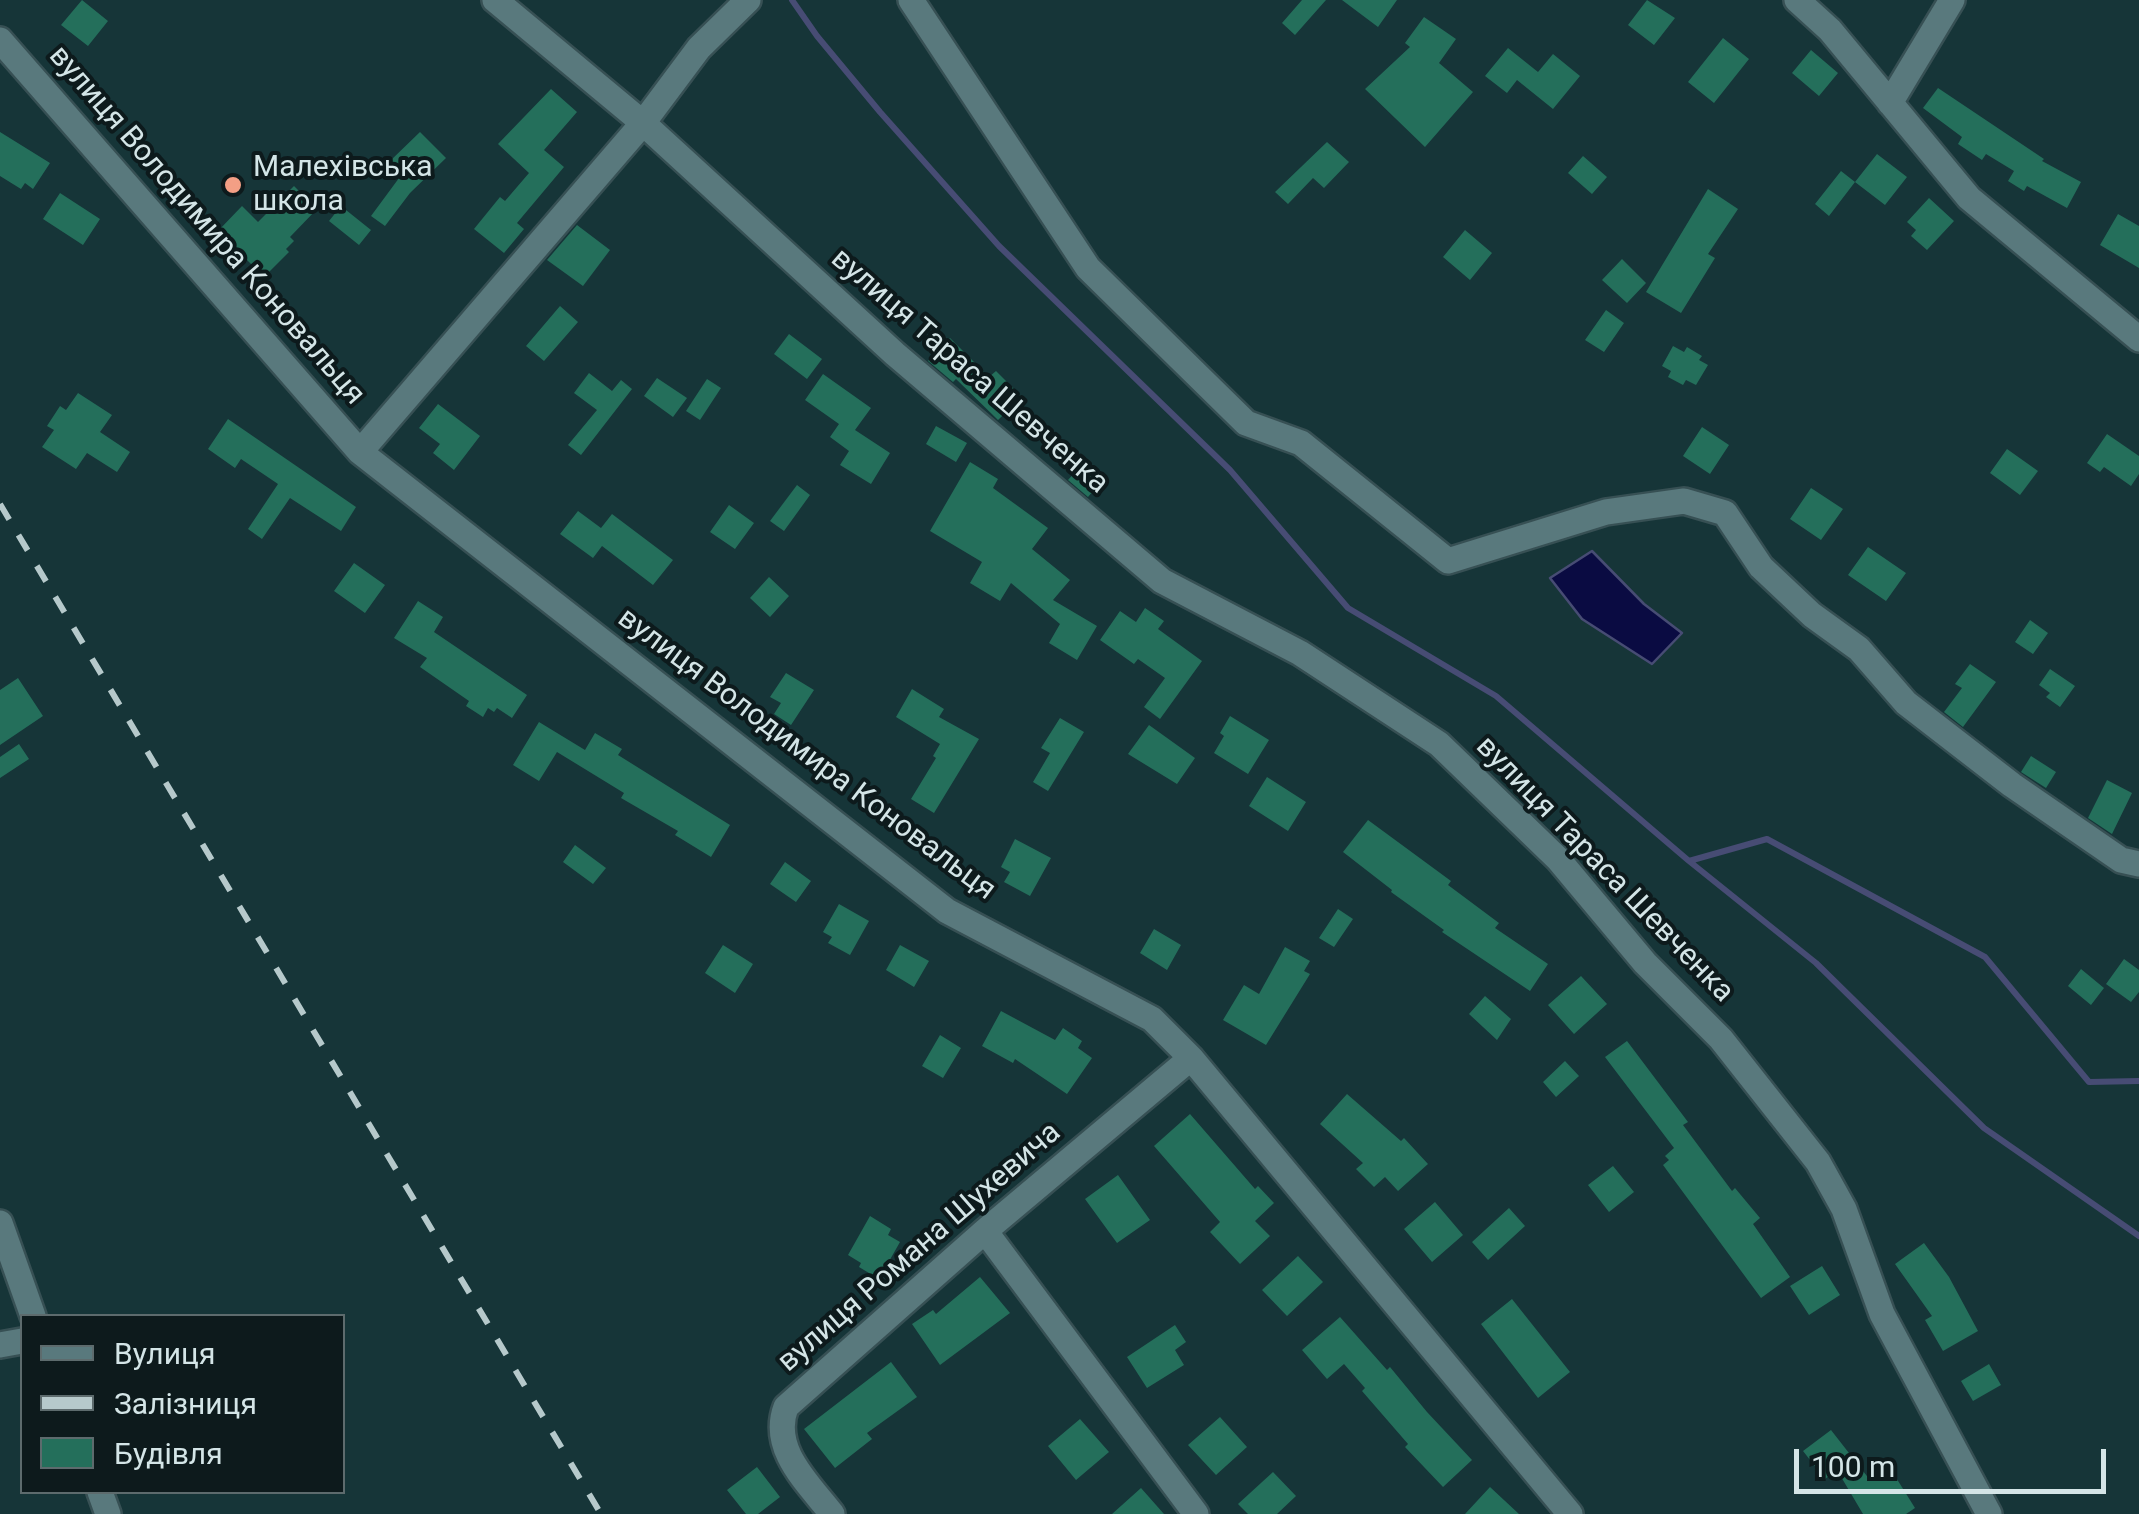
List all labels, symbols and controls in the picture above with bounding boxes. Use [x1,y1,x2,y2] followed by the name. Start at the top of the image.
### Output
[40,39,372,413] street label: вулиця Володимира Коновальця
[253,150,433,220] place label: Малехівська школа
[222,174,244,196] marker: Малехівська школа
[823,242,1115,502] street label: вулиця Тараса Шевченка
[610,601,1002,909] street label: вулиця Володимира Коновальця
[1468,730,1740,1010] street label: вулиця Тараса Шевченка
[771,1115,1069,1381] street label: вулиця Романа Шухевича
[20,1314,345,1494] legend
[114,1336,215,1371] text: Вулиця
[114,1386,257,1421] text: Залізниця
[1799,1429,2112,1491] scale bar
[114,1436,223,1471] text: Будівля
[1811,1449,1895,1484] text: 100 m

